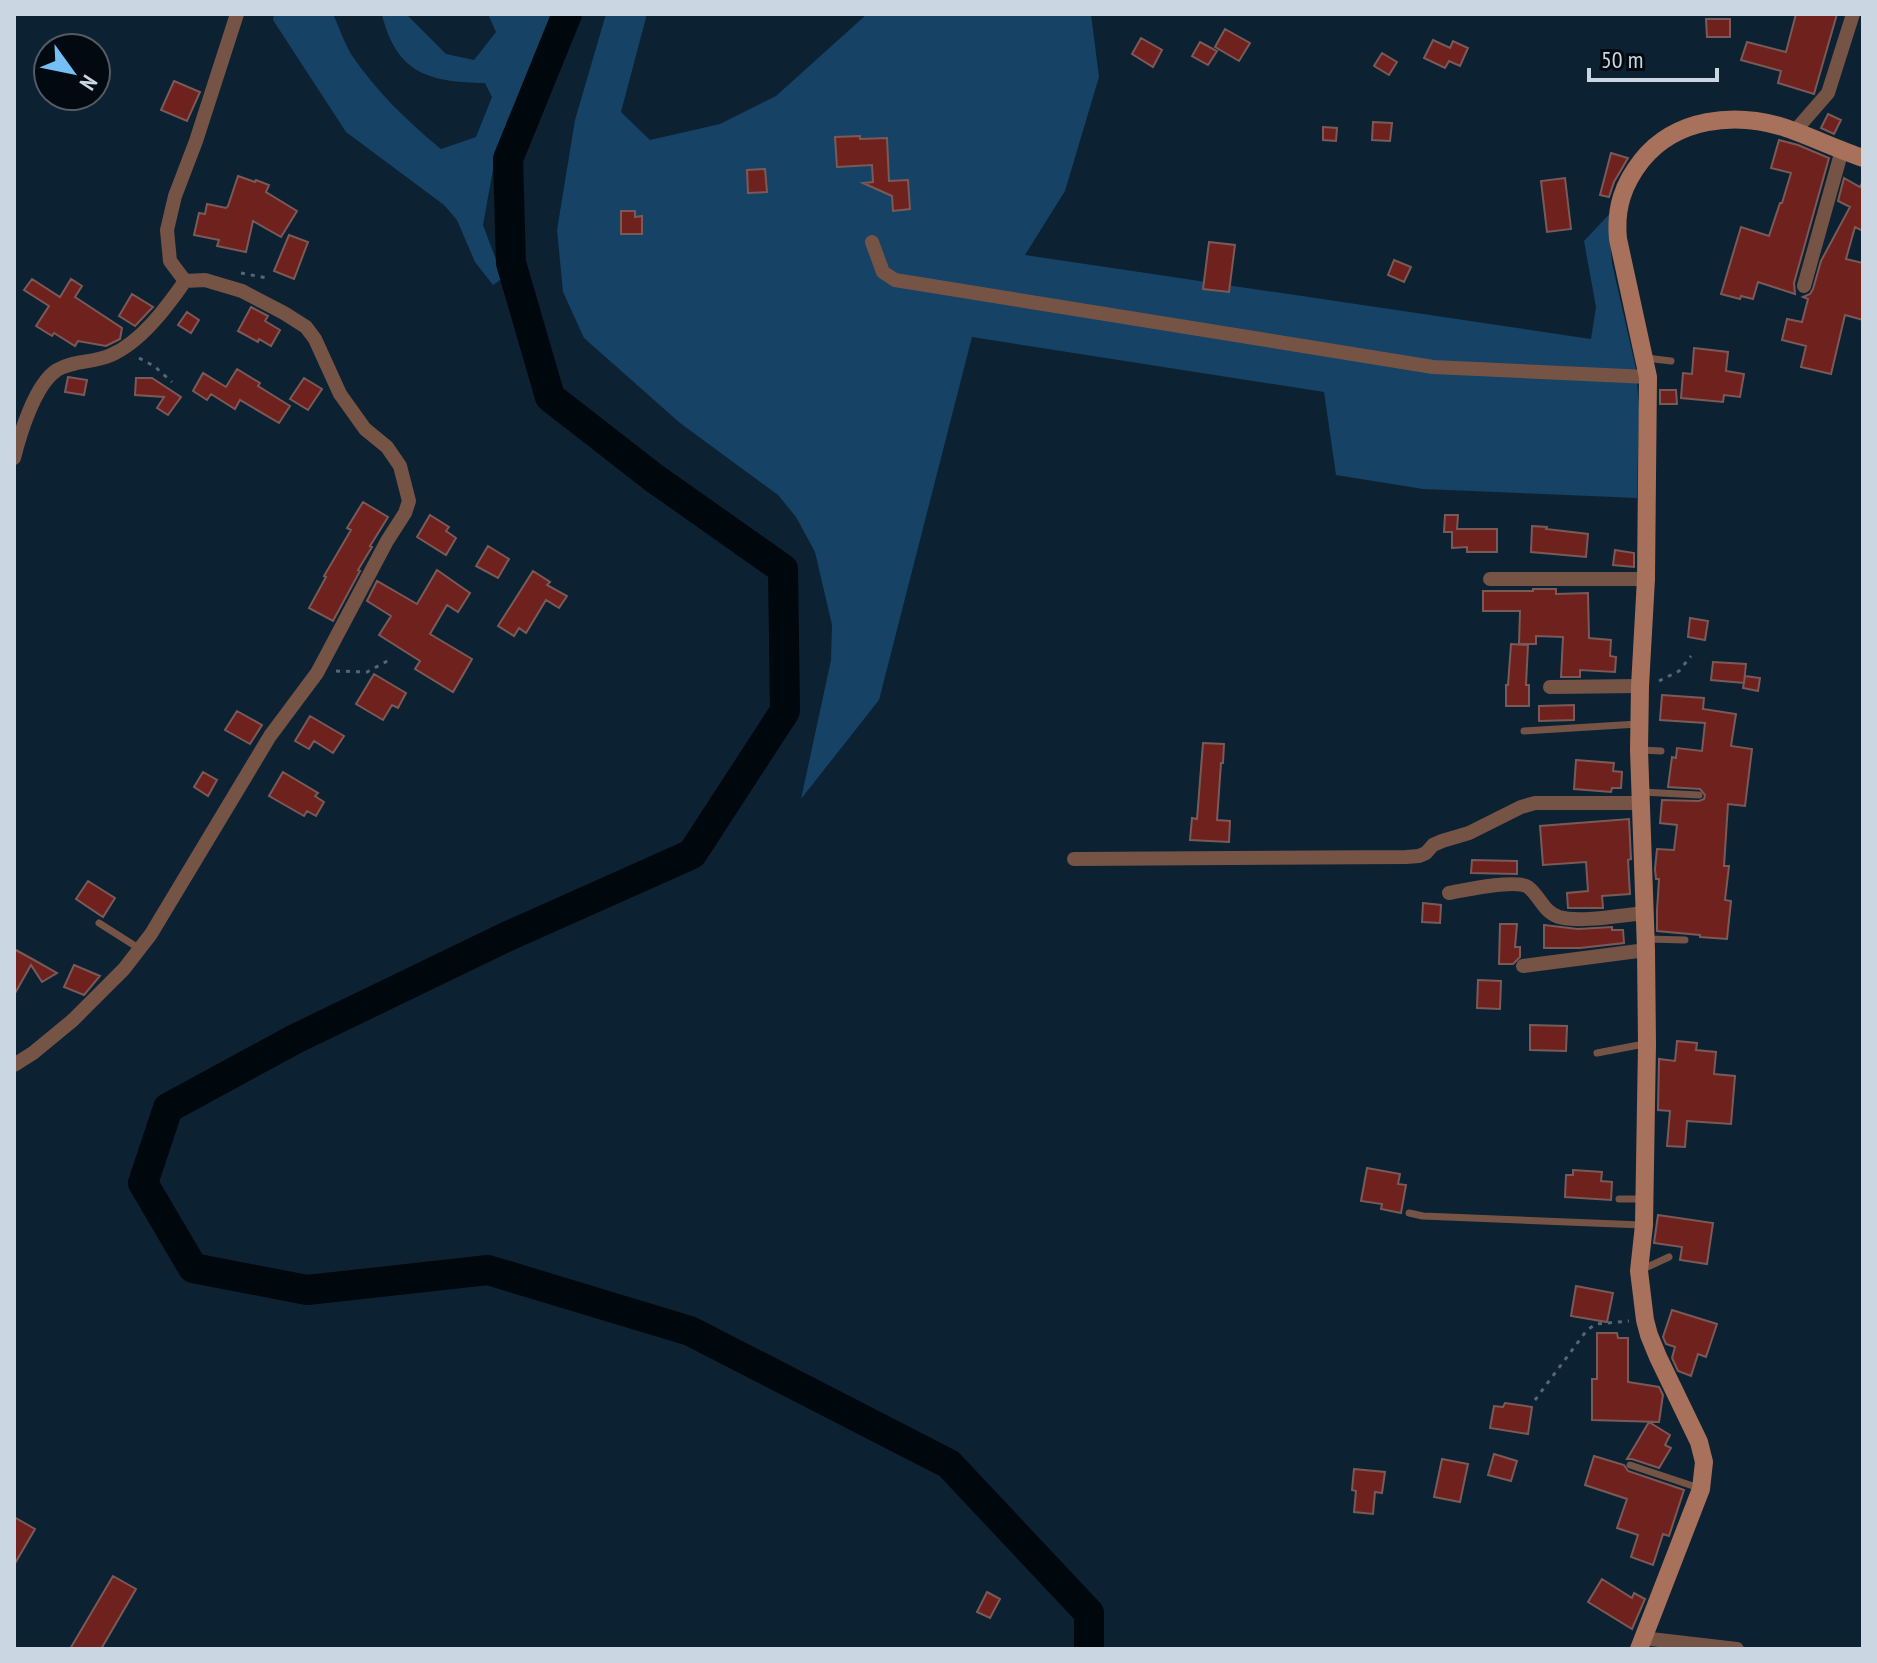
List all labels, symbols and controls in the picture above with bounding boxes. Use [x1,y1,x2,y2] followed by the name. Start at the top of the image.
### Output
[32,32,112,112] north arrow
[1589,32,1717,82] scale bar
[1601,44,1643,75] text: 50 m
[74,70,104,96] text: N

